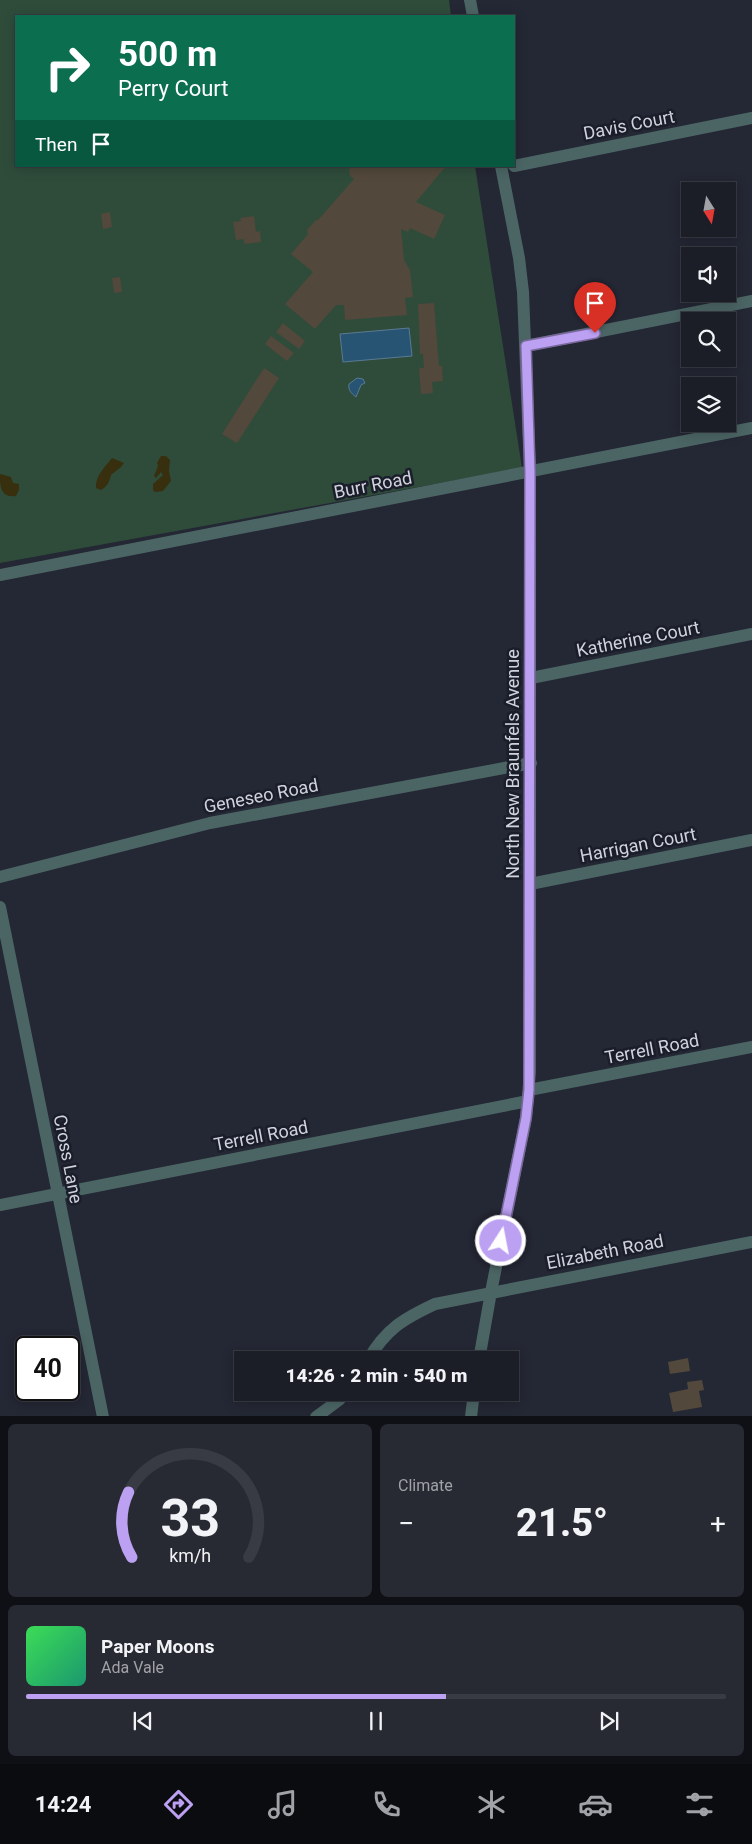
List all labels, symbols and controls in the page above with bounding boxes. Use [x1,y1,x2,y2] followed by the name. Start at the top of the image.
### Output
[118,34,217,75] text: 500 m
[35,35,100,100] icon: right
[118,76,229,101] text: Perry Court
[581,105,676,144] street label: Davis Court
[87,130,115,158] icon: arrive
[35,133,77,156] text: Then
[681,182,736,238] north arrow
[681,182,736,432] map controls
[681,247,736,302] button: sound
[574,282,616,333] pin
[581,289,609,317] icon: arrive
[681,312,736,367] button: search
[681,377,736,432] button: layers
[332,467,414,502] street label: Burr Road
[574,616,701,661] street label: Katherine Court
[502,649,523,879] street label: North New Braunfels Avenue
[202,774,320,817] street label: Geneseo Road
[578,823,698,866] street label: Harrigan Court
[603,1029,701,1068] street label: Terrell Road
[50,1113,87,1205] street label: Cross Lane
[212,1116,310,1155] street label: Terrell Road
[474,1214,526,1266] position arrow
[545,1230,665,1273] street label: Elizabeth Road
[15,1336,80,1401] speed limit sign: 40
[285,1364,468,1387] text: 14:26 · 2 min · 540 m
[398,1476,453,1495] text: Climate
[160,1488,220,1549] text: 33
[516,1501,608,1545] text: 21.5°
[398,1507,414,1540] text: −
[710,1507,726,1540] text: +
[169,1545,211,1566] text: km/h
[101,1635,214,1658] text: Paper Moons
[101,1658,164,1677] text: Ada Vale
[129,1707,157,1735] icon: previous
[362,1707,390,1735] icon: pause
[595,1707,623,1735] icon: next
[161,1787,196,1822] icon: directions
[265,1787,300,1822] icon: music
[369,1787,404,1822] icon: phone
[474,1787,509,1822] icon: climate
[578,1787,613,1822] icon: car
[682,1787,717,1822] icon: filters
[35,1792,91,1817] text: 14:24

